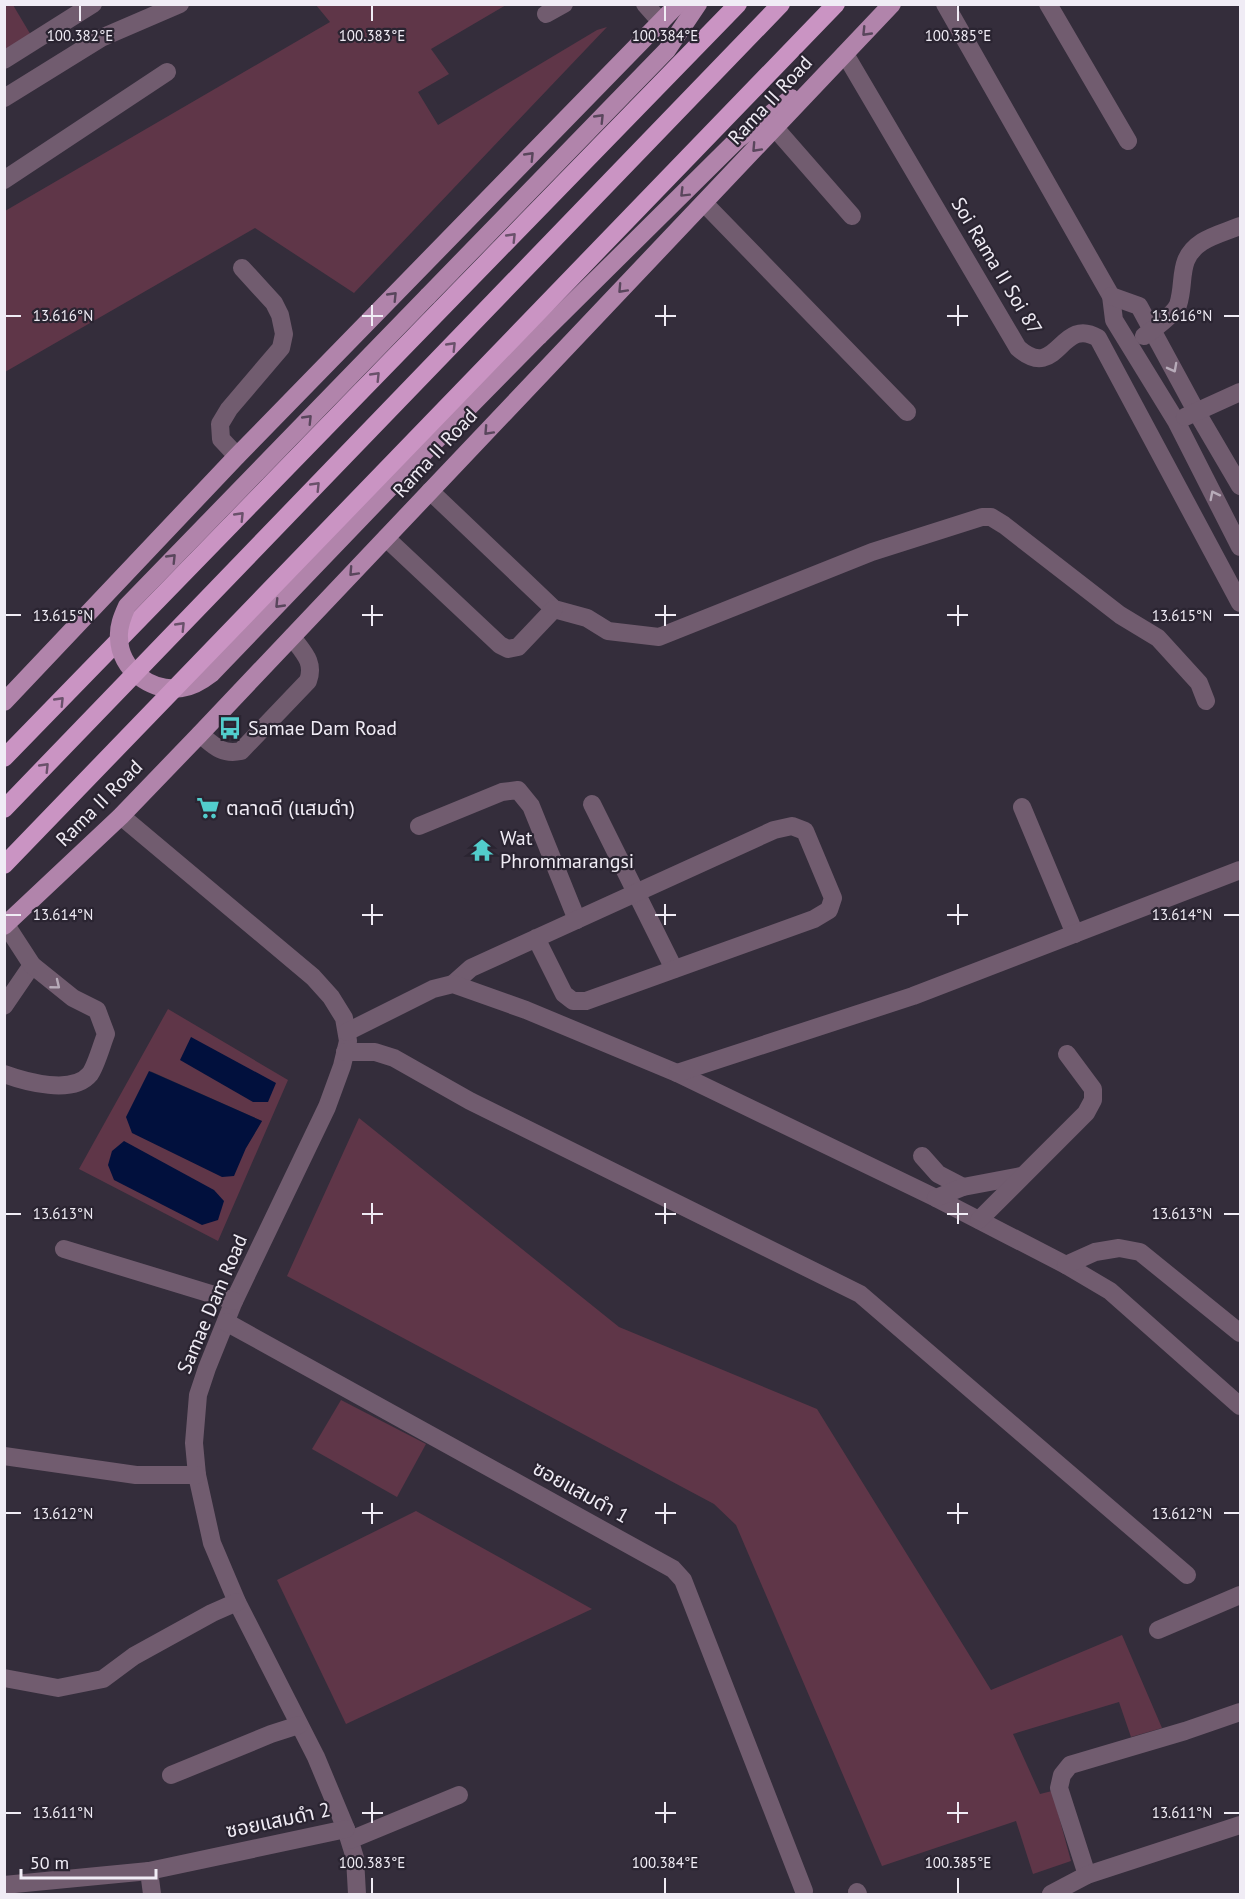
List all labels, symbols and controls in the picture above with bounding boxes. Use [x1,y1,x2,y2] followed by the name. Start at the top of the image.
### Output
[862,25,873,36] one-way arrow
[47,26,113,45] text: 100.382°E
[339,26,405,45] text: 100.383°E
[632,26,698,45] text: 100.384°E
[925,26,991,45] text: 100.385°E
[722,50,818,150] street label: Rama II Road
[593,115,604,126] one-way arrow
[752,141,763,151] one-way arrow
[522,153,533,164] one-way arrow
[680,185,691,196] one-way arrow
[946,192,1048,340] street label: Soi Rama II Soi 87
[505,233,516,243] one-way arrow
[618,282,629,293] one-way arrow
[386,292,397,303] one-way arrow
[33,306,93,325] text: 13.616°N
[1152,306,1212,325] text: 13.616°N
[444,342,455,353] one-way arrow
[1166,361,1177,372] one-way arrow
[369,373,380,383] one-way arrow
[387,403,483,503] street label: Rama II Road
[300,415,311,426] one-way arrow
[484,423,495,434] one-way arrow
[309,482,320,493] one-way arrow
[1210,491,1221,501] one-way arrow
[233,513,244,523] one-way arrow
[164,555,175,566] one-way arrow
[350,565,361,576] one-way arrow
[275,597,286,607] one-way arrow
[33,606,93,625] text: 13.615°N
[1152,606,1212,625] text: 13.615°N
[173,623,184,634] one-way arrow
[53,697,64,708] one-way arrow
[217,715,243,741] bus stop icon: Samae Dam Road
[248,715,397,741] place label: Samae Dam Road
[50,754,148,852] street label: Rama II Road
[38,763,49,773] one-way arrow
[195,795,221,821] supermarket icon: ตลาดดี (แสมดำ)
[226,795,355,821] place label: ตลาดดี (แสมดำ)
[500,825,634,874] place label: Wat Phrommarangsi
[469,837,495,863] temple icon: Wat Phrommarangsi
[33,905,93,924] text: 13.614°N
[1152,905,1212,924] text: 13.614°N
[50,978,61,989] one-way arrow
[33,1204,93,1223] text: 13.613°N
[1152,1204,1212,1223] text: 13.613°N
[171,1230,253,1378] street label: Samae Dam Road
[528,1455,634,1529] street label: ซอยแสมดำ 1
[33,1504,93,1523] text: 13.612°N
[1152,1504,1212,1523] text: 13.612°N
[223,1796,333,1844] street label: ซอยแสมดำ 2
[33,1803,93,1822] text: 13.611°N
[1152,1803,1212,1822] text: 13.611°N
[21,1842,156,1880] scale bar
[30,1851,69,1874] text: 50 m
[339,1853,405,1872] text: 100.383°E
[632,1853,698,1872] text: 100.384°E
[925,1853,991,1872] text: 100.385°E

